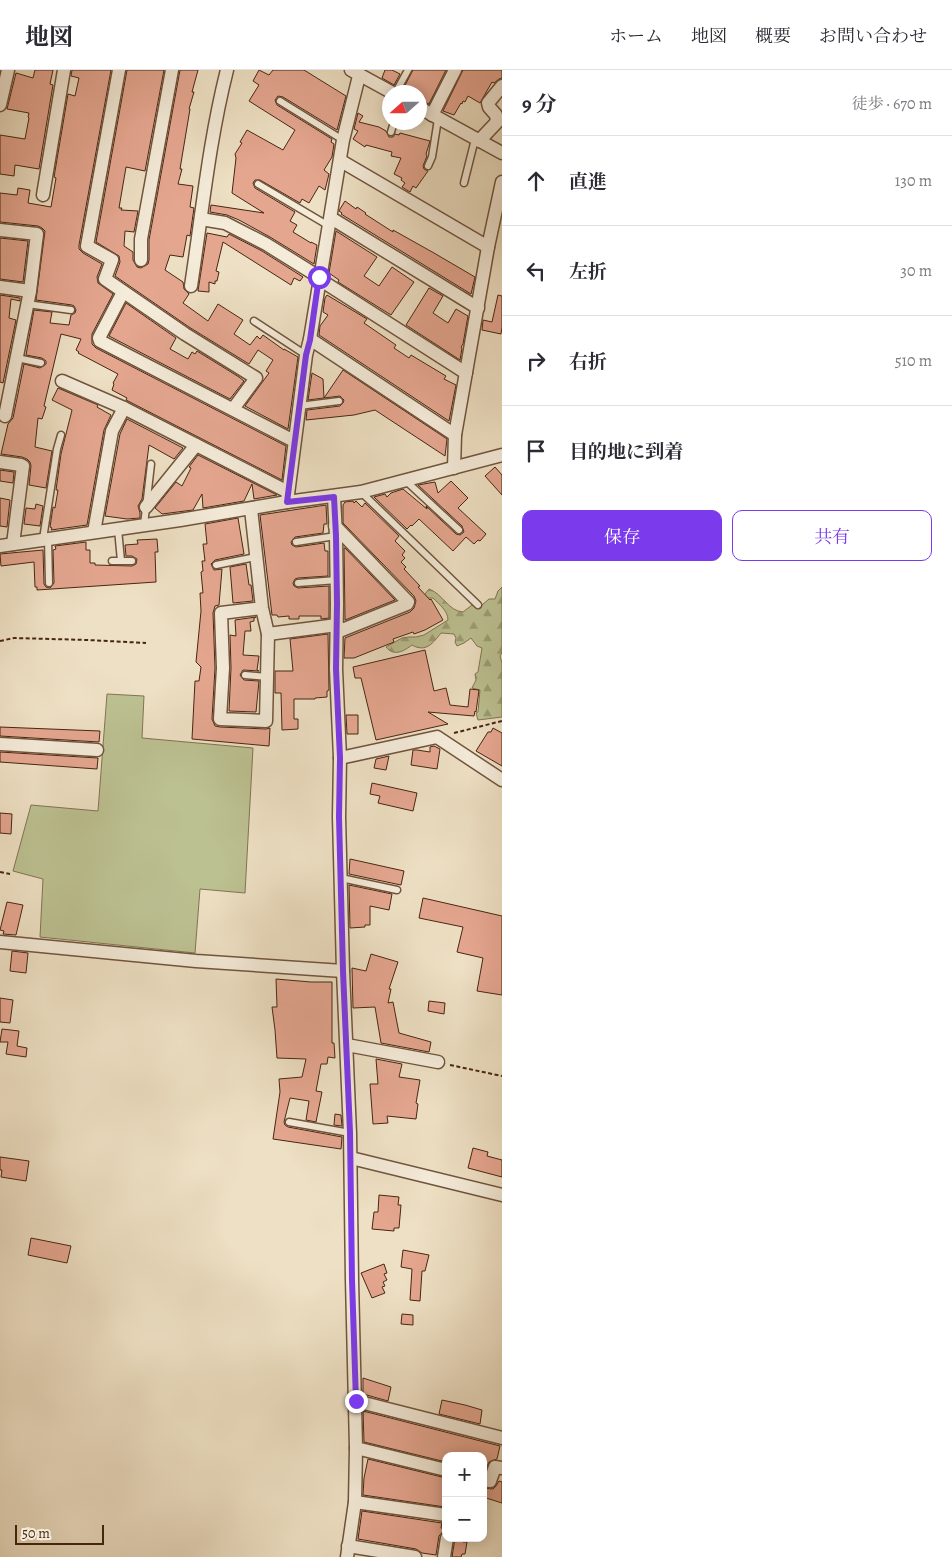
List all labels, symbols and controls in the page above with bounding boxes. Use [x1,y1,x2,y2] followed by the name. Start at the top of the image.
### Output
[25,21,73,53] text: 地図
[609,24,663,48] text: ホーム
[691,24,727,48] text: 地図
[755,24,791,48] text: 概要
[819,24,927,48] text: お問い合わせ
[382,85,427,130] north arrow
[522,90,556,118] text: 9 分
[851,93,932,115] text: 徒歩 · 670 m
[522,167,550,195] icon: ahead
[569,169,607,195] text: 直進
[895,170,932,192] text: 130 m
[522,257,550,285] icon: left
[569,259,607,285] text: 左折
[900,260,932,282] text: 30 m
[308,266,331,289] route start
[522,347,550,375] icon: right
[569,349,607,375] text: 右折
[895,350,932,372] text: 510 m
[522,437,550,465] icon: arrive
[569,439,683,465] text: 目的地に到着
[522,510,722,561] button: 保存
[732,510,932,561] button: 共有
[345,1390,368,1413] route end
[442,1452,487,1542] map controls
[442,1452,487,1497] button: +
[442,1497,487,1542] button: −
[15,1522,104,1545] scale bar
[22,1524,50,1543] text: 50 m

